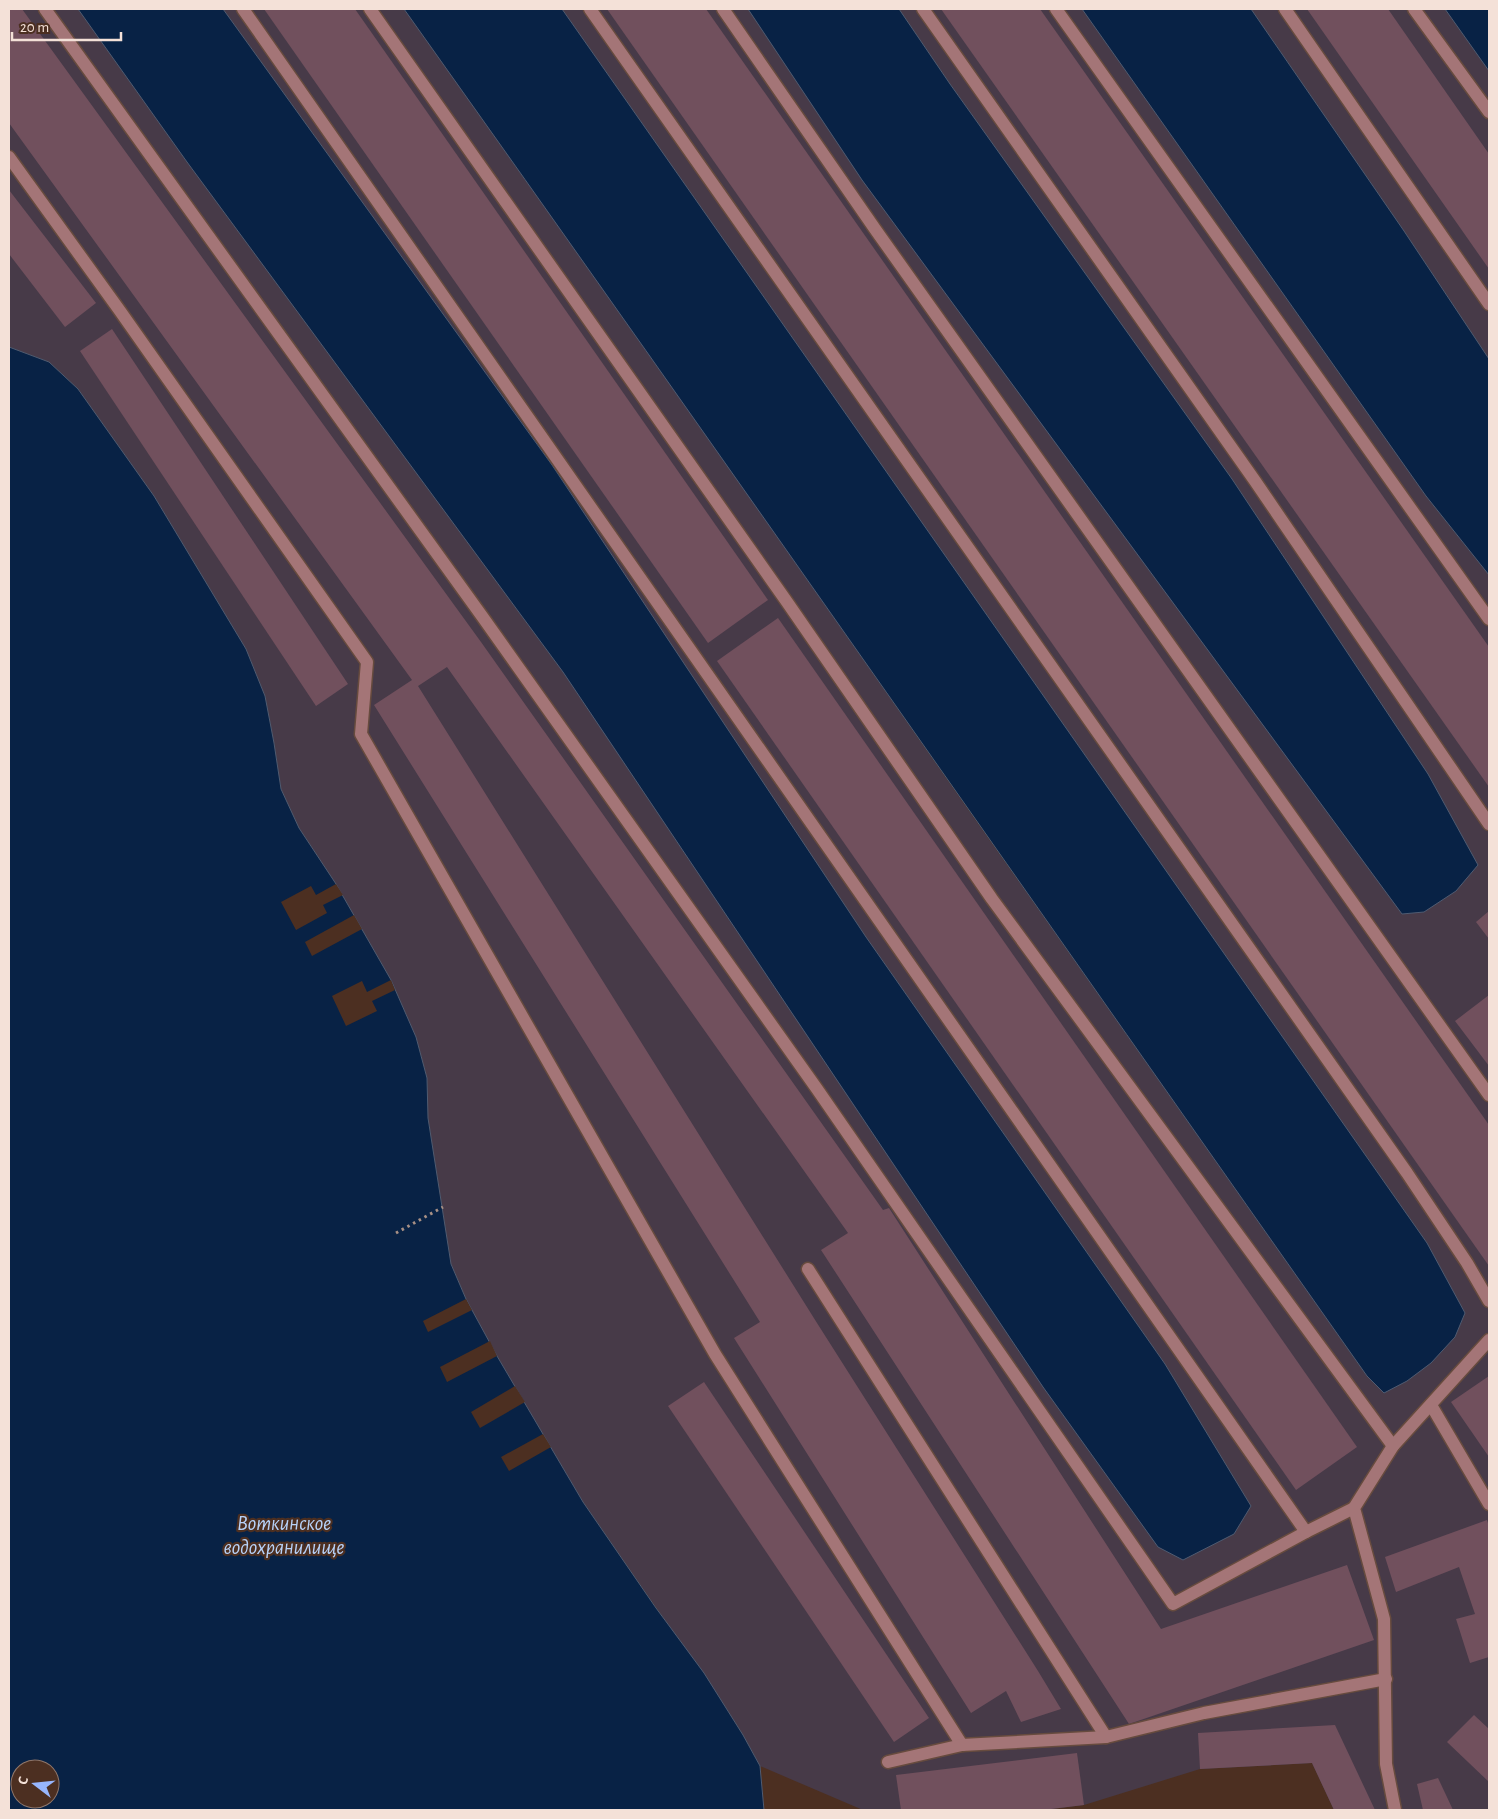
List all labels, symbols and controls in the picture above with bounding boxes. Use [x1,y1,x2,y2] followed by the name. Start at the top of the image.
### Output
[12,10,121,42] scale bar
[20,20,49,35] text: 20 m
[224,1513,345,1559] water label: Воткинское водохранилище
[10,1759,60,1809] north arrow
[16,1775,31,1786] text: С

